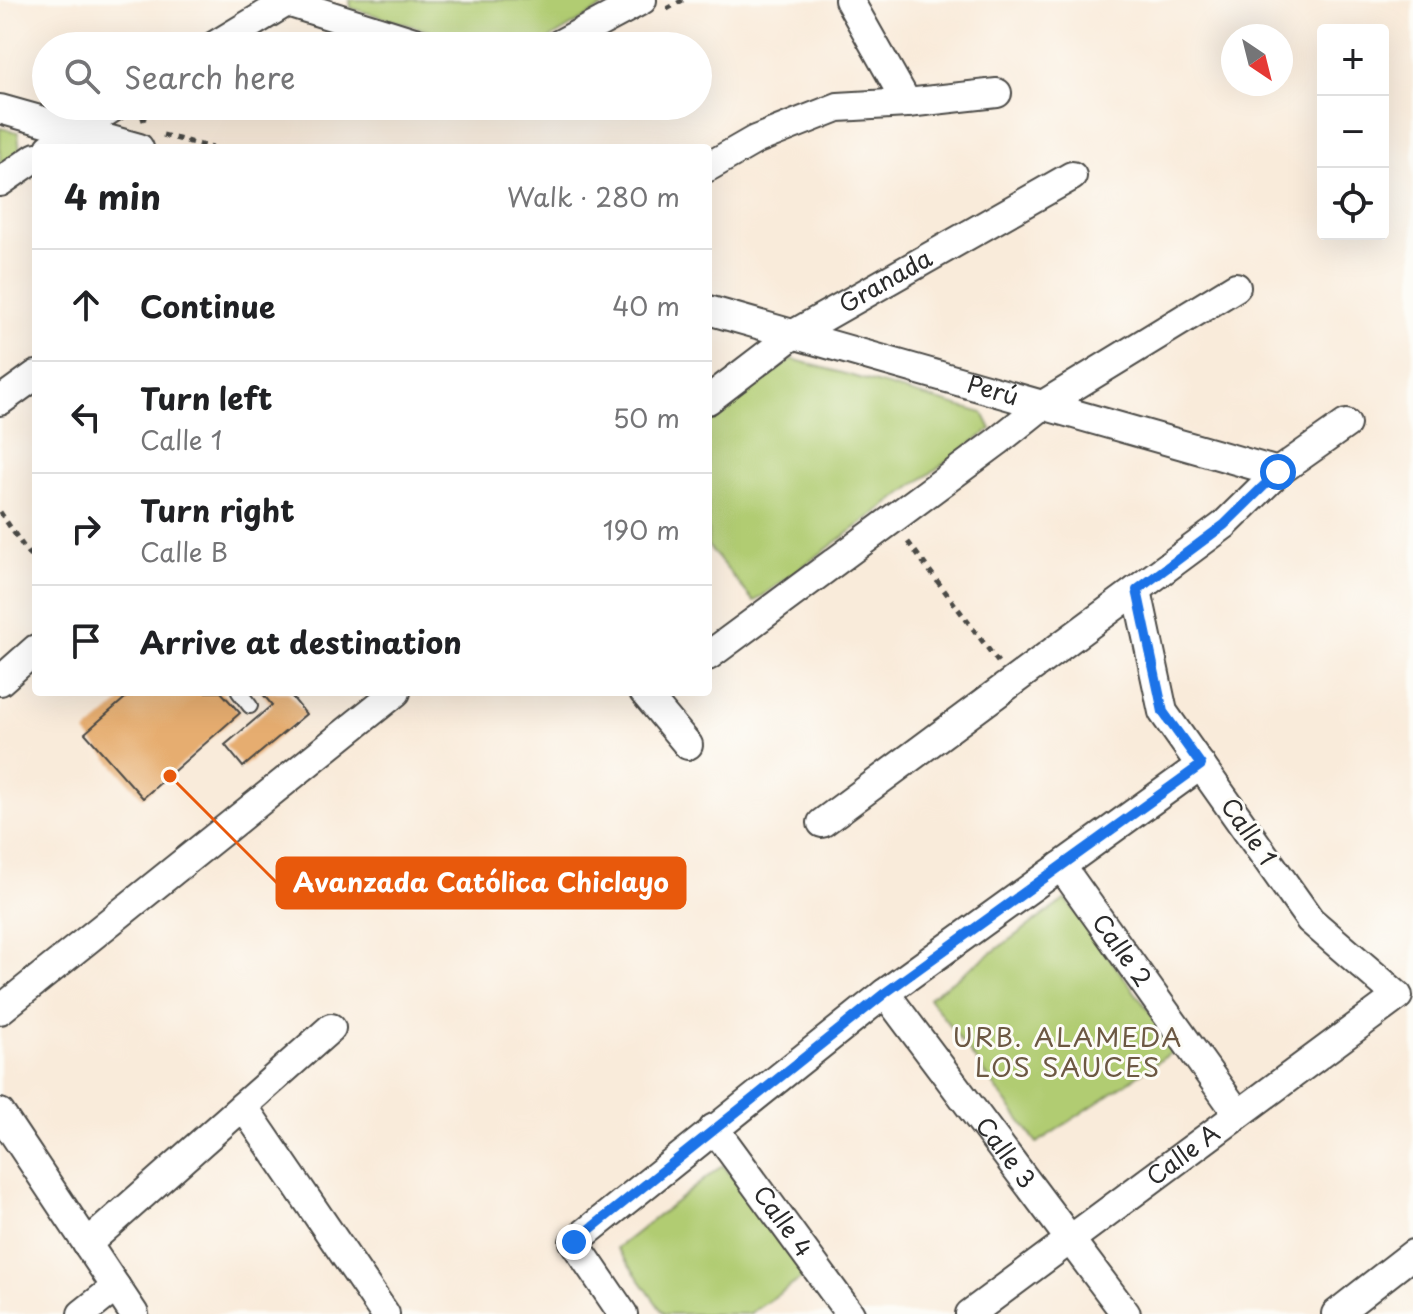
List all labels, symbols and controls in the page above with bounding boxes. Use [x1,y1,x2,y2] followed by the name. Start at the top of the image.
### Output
[1221,24,1293,96] north arrow
[1317,24,1389,240] map controls
[1317,24,1389,96] button: +
[32,32,712,120] search box
[60,54,104,98] icon: search
[124,54,296,99] text: Search here
[1317,96,1389,168] button: −
[1317,168,1389,240] button: locate
[64,170,161,222] text: 4 min
[507,177,680,216] text: Walk · 280 m
[831,239,938,321] street label: Granada
[64,283,108,327] icon: ahead
[140,283,275,328] text: Continue
[612,286,680,325] text: 40 m
[963,365,1023,413] street label: Perú
[140,375,272,420] text: Turn left
[64,395,108,439] icon: left
[613,398,680,437] text: 50 m
[140,420,222,459] text: Calle 1
[1260,454,1296,490] route start
[140,487,295,532] text: Turn right
[64,507,108,551] icon: right
[603,510,680,549] text: 190 m
[140,532,228,571] text: Calle B
[64,619,108,663] icon: arrive
[140,619,462,664] text: Arrive at destination
[1213,789,1286,872] street label: Calle 1
[277,858,685,908] callout: Avanzada Católica Chiclayo
[293,862,669,901] text: Avanzada Católica Chiclayo
[1084,906,1162,993] street label: Calle 2
[953,1017,1183,1086] district label: URB. ALAMEDA LOS SAUCES
[968,1108,1045,1195] street label: Calle 3
[1138,1114,1227,1193] street label: Calle A
[746,1177,823,1264] street label: Calle 4
[556,1224,592,1260] route end

